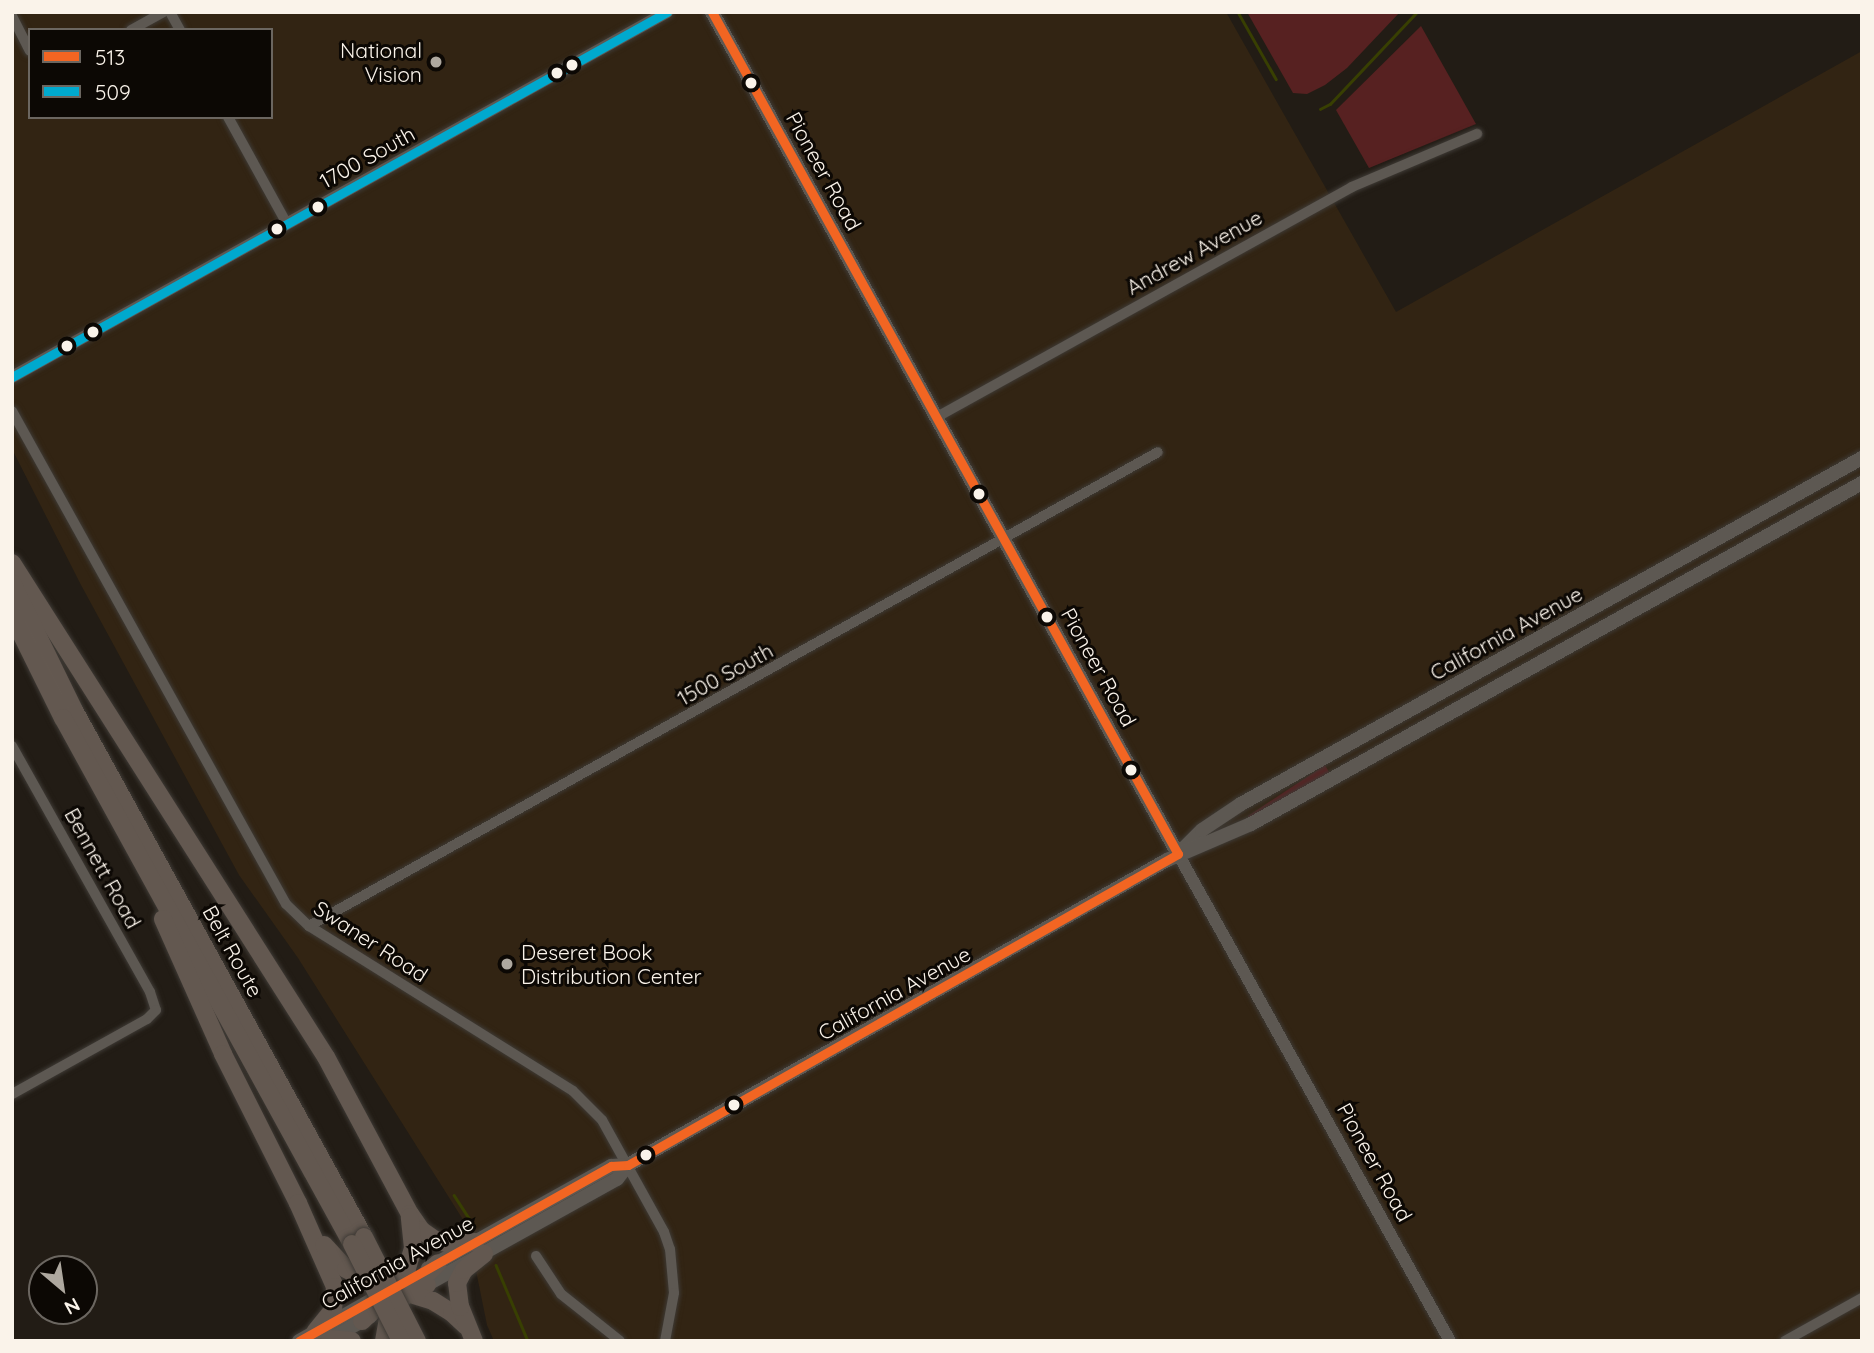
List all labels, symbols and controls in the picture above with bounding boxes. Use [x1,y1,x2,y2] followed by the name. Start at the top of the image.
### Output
[28,28,273,119] legend
[340,37,422,87] place label: National Vision
[95,44,125,70] text: 513
[428,54,444,70] marker: National Vision
[565,58,579,72] unlabelled marker
[550,66,564,80] unlabelled marker
[744,76,758,90] unlabelled marker
[95,79,131,105] text: 509
[781,107,867,235] street label: Pioneer Road
[315,121,419,193] street label: 1700 South
[311,200,325,214] unlabelled marker
[1122,204,1266,300] street label: Andrew Avenue
[270,222,284,236] unlabelled marker
[86,325,100,339] unlabelled marker
[60,339,74,353] unlabelled marker
[972,487,986,501] unlabelled marker
[1425,581,1587,685] street label: California Avenue
[1056,603,1142,731] street label: Pioneer Road
[1040,610,1054,624] unlabelled marker
[673,637,777,711] street label: 1500 South
[1124,763,1138,777] unlabelled marker
[60,803,146,933] street label: Bennett Road
[309,895,433,987] street label: Swaner Road
[198,901,268,1001] street label: Belt Route
[521,939,702,989] place label: Deseret Book Distribution Center
[813,941,975,1045] street label: California Avenue
[499,956,515,972] marker: Deseret Book Distribution Center
[727,1098,741,1112] unlabelled marker
[1332,1098,1418,1226] street label: Pioneer Road
[639,1148,653,1162] unlabelled marker
[316,1210,478,1314] street label: California Avenue
[28,1255,98,1325] north arrow
[60,1293,84,1320] text: N

